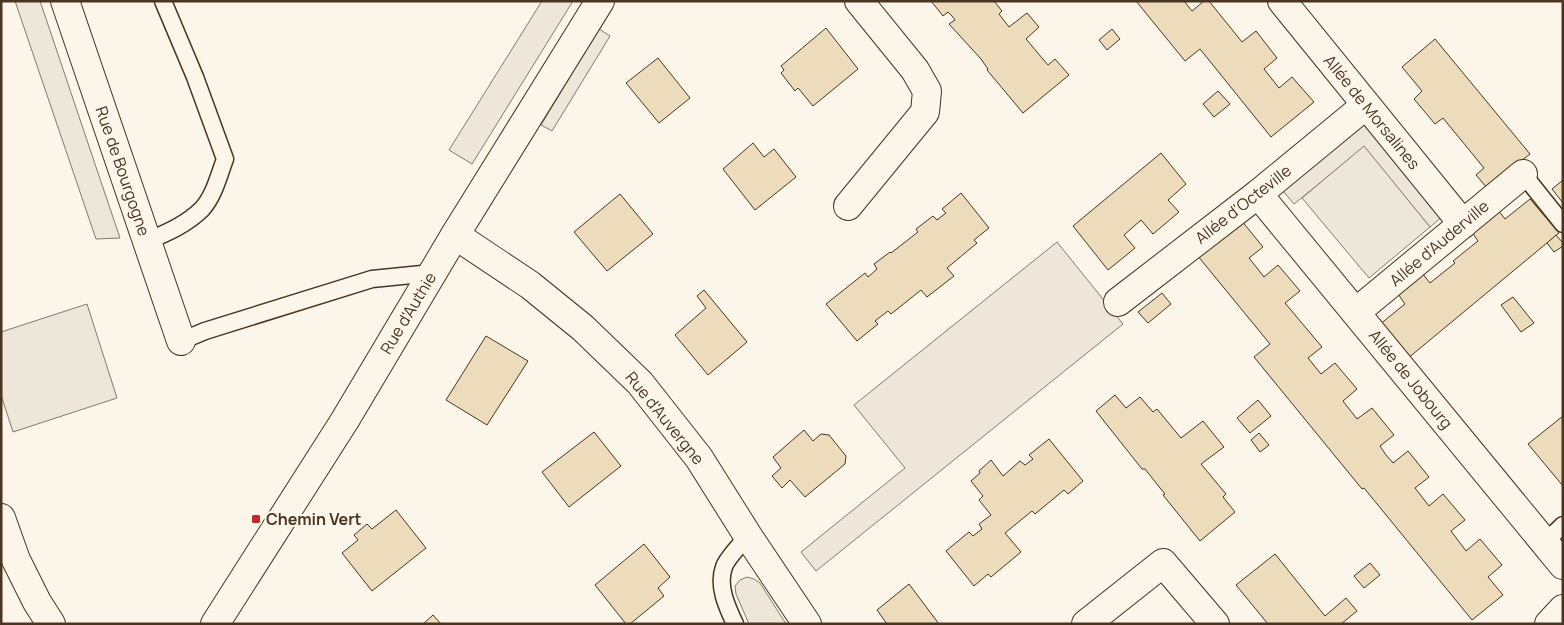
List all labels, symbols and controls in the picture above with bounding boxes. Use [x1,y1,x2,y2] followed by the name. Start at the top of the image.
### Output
[1319,50,1425,174] street label: Allée de Morsalines
[91,103,155,239] street label: Rue de Bourgogne
[1190,159,1296,249] street label: Allée d'Octeville
[1385,195,1493,291] street label: Allée d'Auderville
[375,268,441,358] street label: Rue d'Authie
[1364,325,1458,433] street label: Allée de Jobourg
[621,367,709,469] street label: Rue d'Auvergne
[266,508,362,530] place label: Chemin Vert
[250,513,262,525] marker: Chemin Vert

